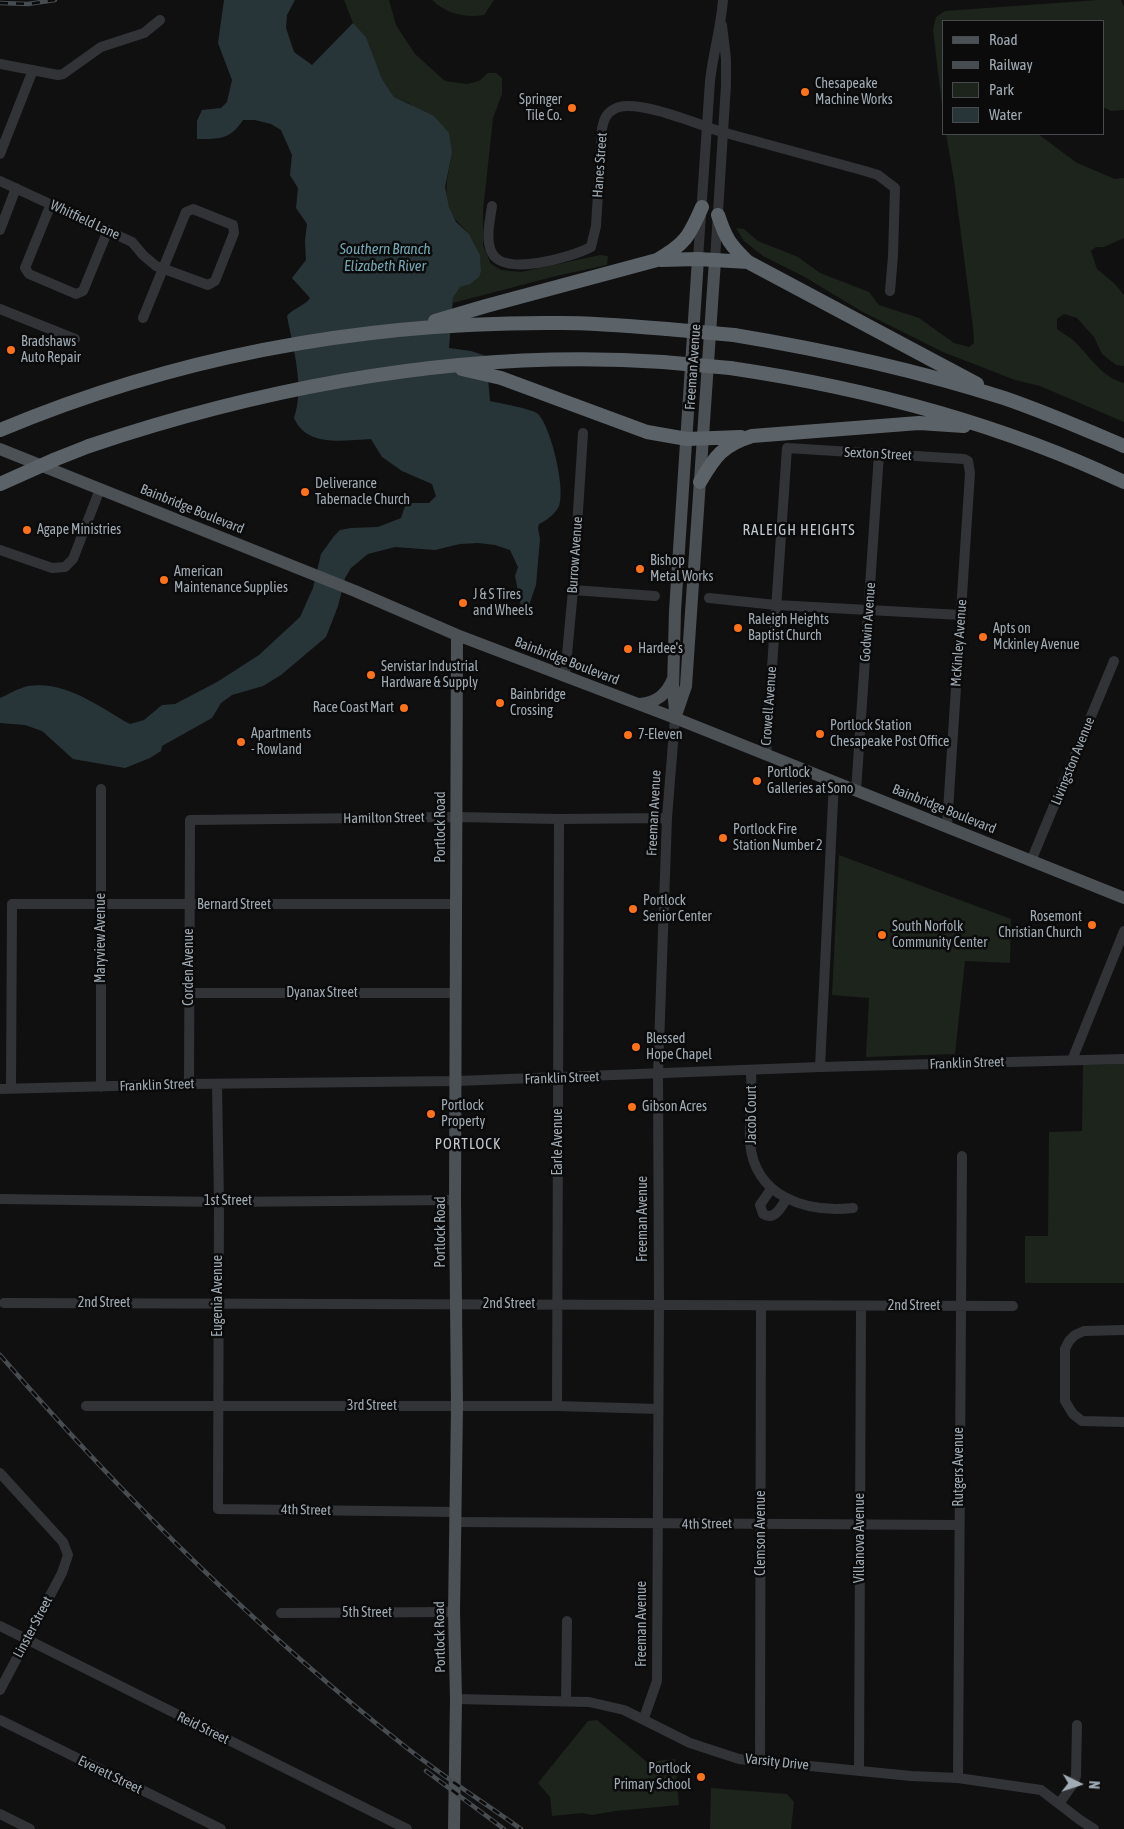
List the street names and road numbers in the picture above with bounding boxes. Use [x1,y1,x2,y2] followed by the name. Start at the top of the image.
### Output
[589,132,611,198] street label: Hanes Street
[48,197,122,243] street label: Whitfield Lane
[682,323,704,411] street label: Freeman Avenue
[844,444,912,464] street label: Sexton Street
[138,481,246,537] street label: Bainbridge Boulevard
[564,516,586,594] street label: Burrow Avenue
[857,582,879,662] street label: Godwin Avenue
[948,599,970,687] street label: McKinley Avenue
[512,633,622,689] street label: Bainbridge Boulevard
[758,666,780,746] street label: Crowell Avenue
[1048,715,1098,807] street label: Livingston Avenue
[643,770,665,856] street label: Freeman Avenue
[890,781,998,837] street label: Bainbridge Boulevard
[433,791,449,863] street label: Portlock Road
[343,809,425,827] street label: Hamilton Street
[93,893,109,983] street label: Maryview Avenue
[197,897,271,913] street label: Bernard Street
[181,928,197,1006] street label: Corden Avenue
[286,985,358,1001] street label: Dyanax Street
[929,1053,1005,1073] street label: Franklin Street
[524,1068,600,1088] street label: Franklin Street
[119,1075,195,1095] street label: Franklin Street
[744,1086,760,1144] street label: Jacob Court
[550,1108,566,1176] street label: Earle Avenue
[635,1176,651,1262] street label: Freeman Avenue
[204,1193,252,1209] street label: 1st Street
[433,1196,449,1268] street label: Portlock Road
[210,1255,226,1337] street label: Eugenia Avenue
[78,1295,130,1311] street label: 2nd Street
[483,1296,535,1312] street label: 2nd Street
[888,1298,940,1314] street label: 2nd Street
[347,1398,397,1414] street label: 3rd Street
[951,1427,967,1507] street label: Rutgers Avenue
[753,1490,769,1576] street label: Clemson Avenue
[852,1493,868,1583] street label: Villanova Avenue
[281,1501,331,1519] street label: 4th Street
[682,1515,732,1533] street label: 4th Street
[634,1581,650,1667] street label: Freeman Avenue
[10,1593,56,1661] street label: Linster Street
[431,1601,449,1673] street label: Portlock Road
[342,1605,392,1621] street label: 5th Street
[174,1708,232,1748] street label: Reid Street
[744,1750,810,1774] street label: Varsity Drive
[75,1752,145,1798] street label: Everett Street

